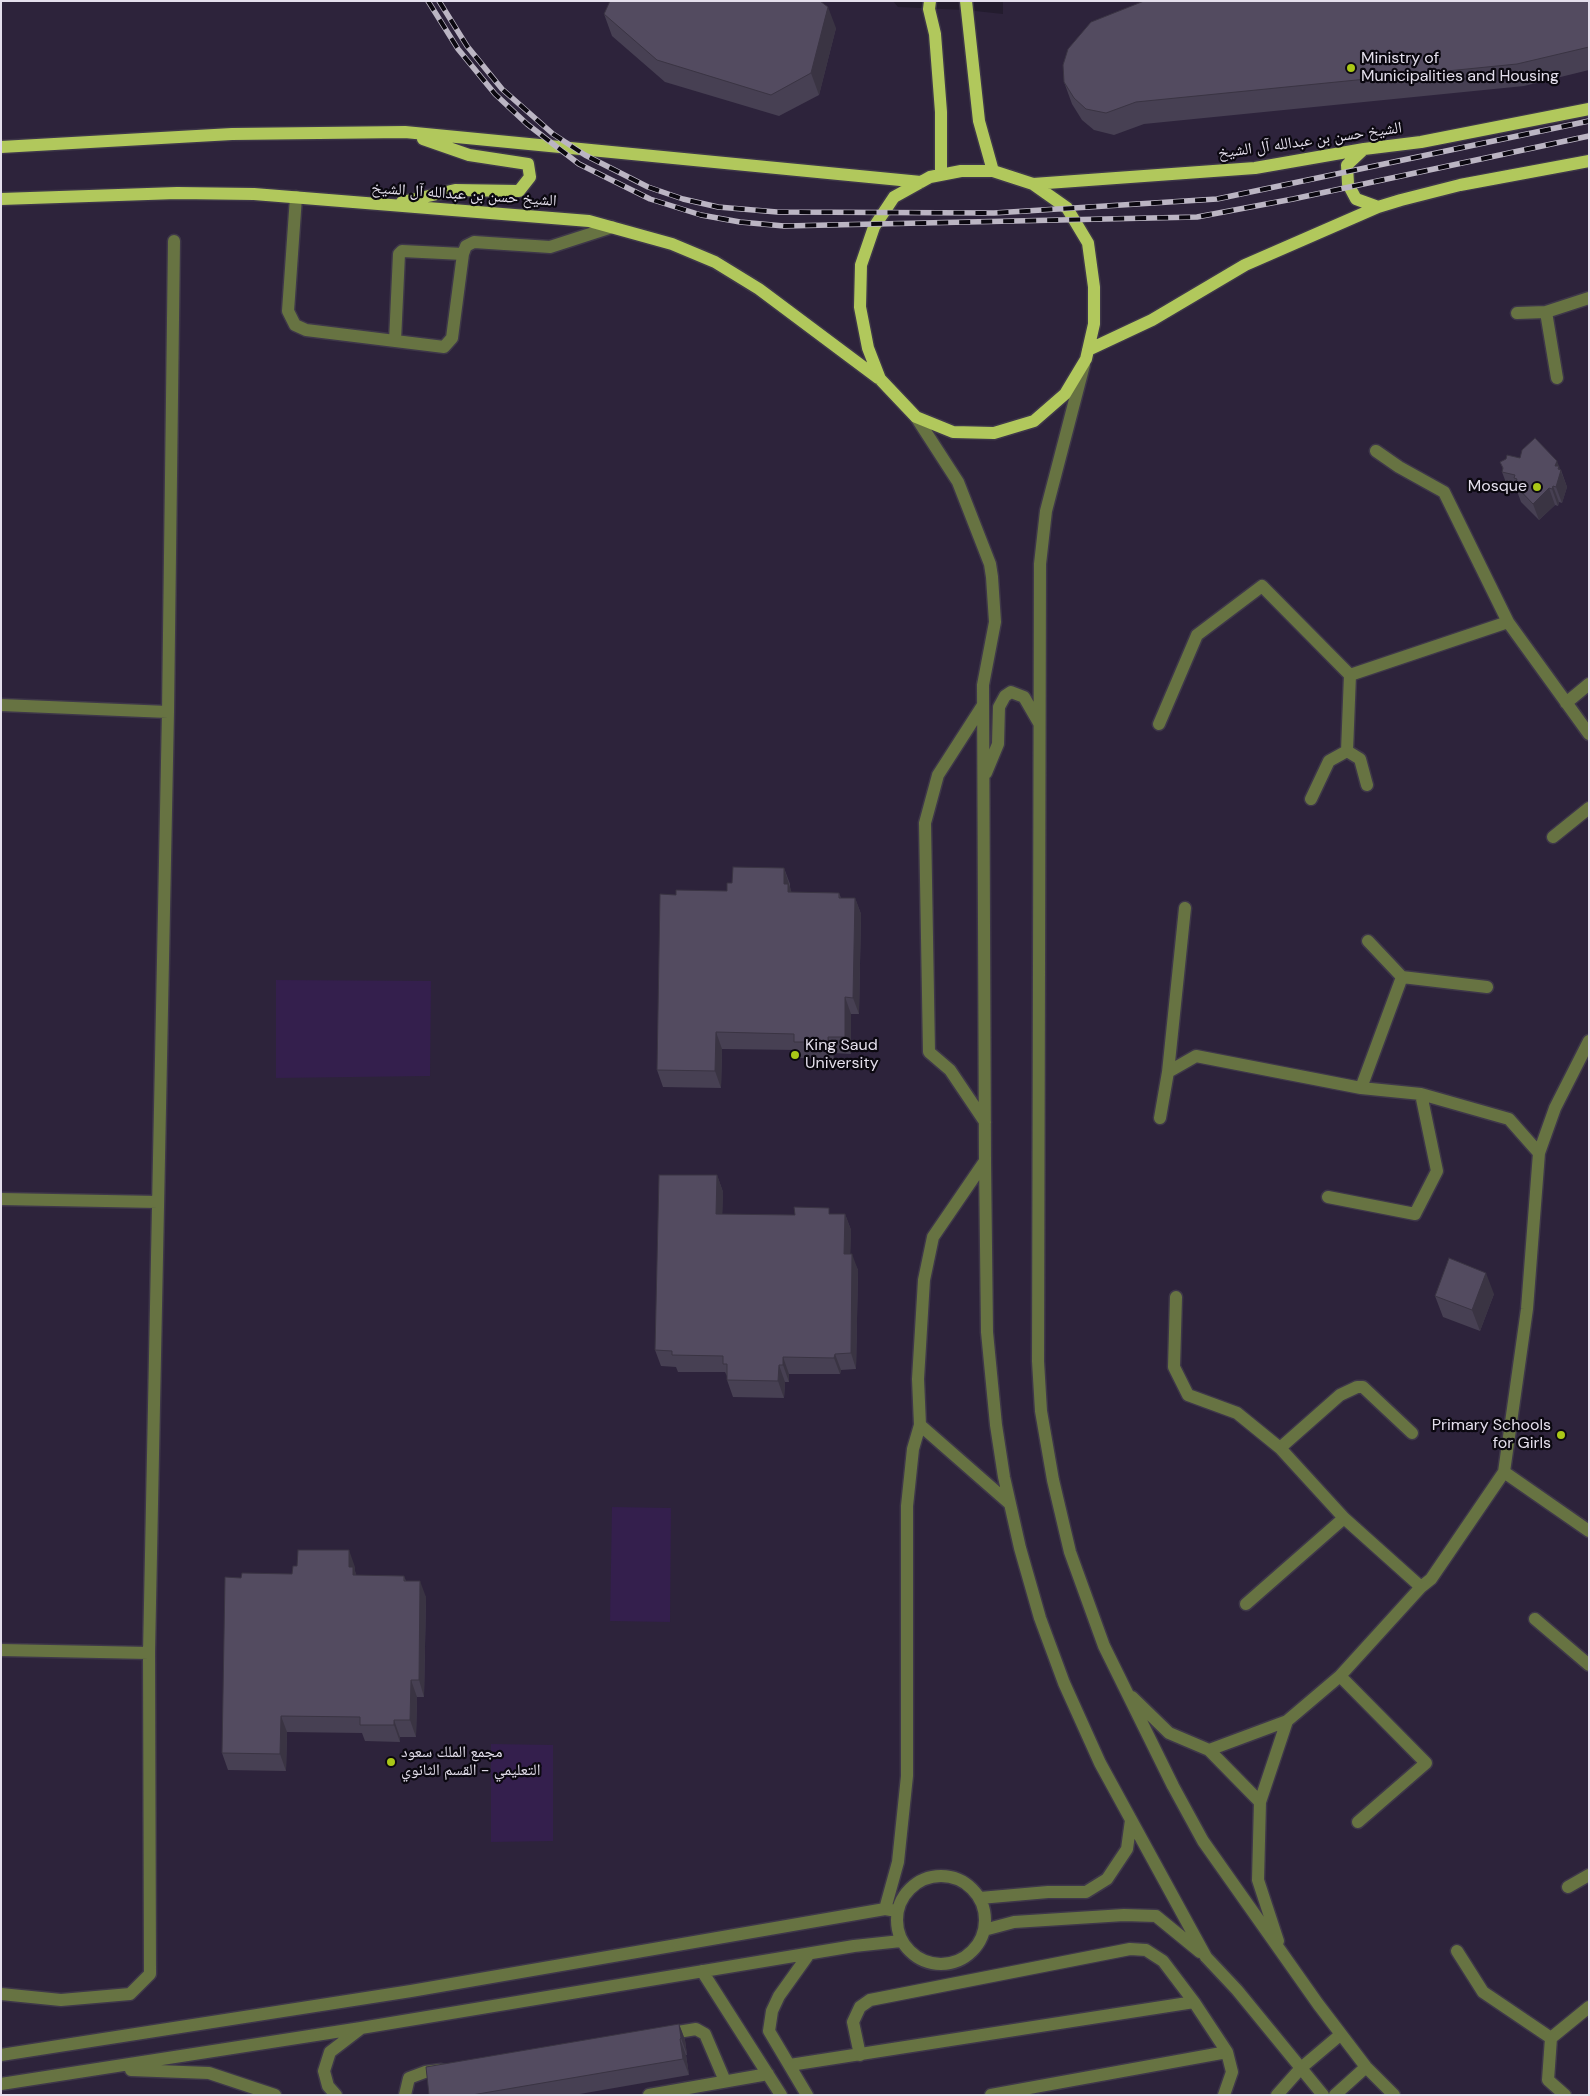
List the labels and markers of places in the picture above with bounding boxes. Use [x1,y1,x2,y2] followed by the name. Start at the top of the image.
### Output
[1361,49,1559,87] place label: Ministry of Municipalities and Housing
[1345,62,1357,74] marker: Ministry of Municipalities and Housing
[1468,477,1527,497] place label: Mosque
[1531,481,1543,493] marker: Mosque
[805,1036,879,1074] place label: King Saud University
[789,1049,801,1061] marker: King Saud University
[1432,1416,1551,1454] place label: Primary Schools for Girls
[1555,1429,1567,1441] marker: Primary Schools for Girls
[401,1743,541,1781] place label: مجمع الملك سعود التعليمي - القسم الثانوي
[385,1756,397,1768] marker: مجمع الملك سعود التعليمي - القسم الثانوي

